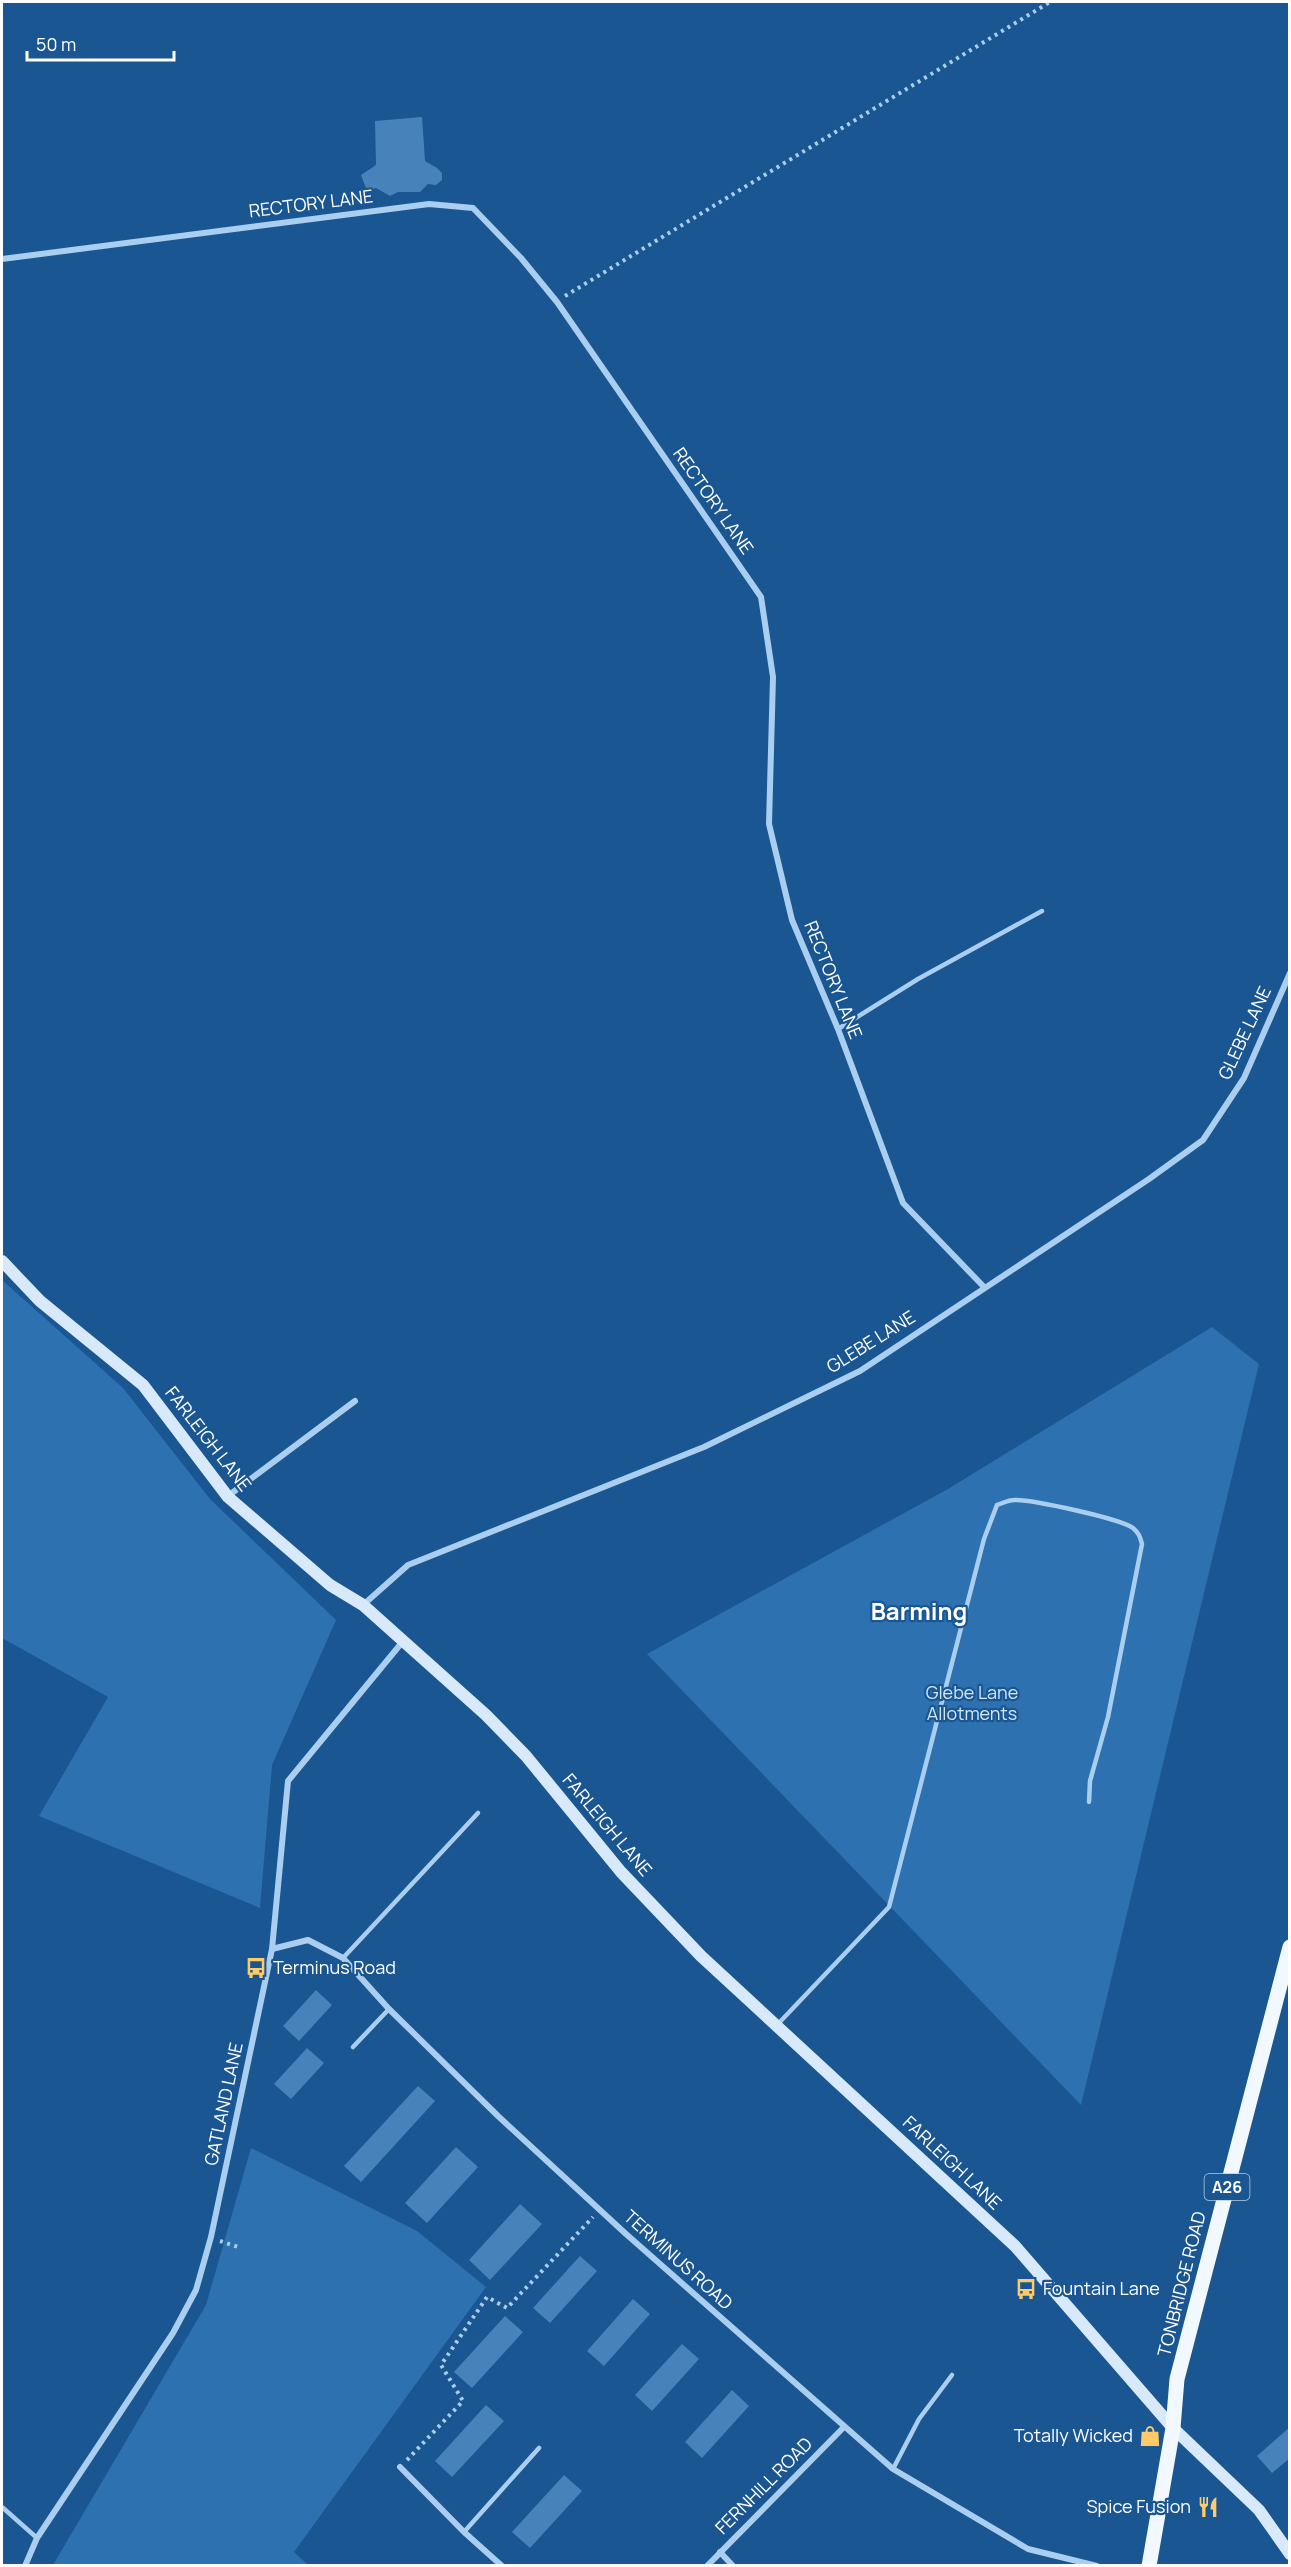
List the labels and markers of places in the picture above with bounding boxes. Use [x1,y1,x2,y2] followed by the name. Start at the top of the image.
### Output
[273,1955,396,1979] place label: Terminus Road
[244,1956,268,1980] bus stop icon: Terminus Road
[1043,2276,1160,2300] place label: Fountain Lane
[1014,2277,1038,2301] bus stop icon: Fountain Lane
[1014,2423,1133,2447] place label: Totally Wicked
[1138,2424,1162,2448] shop icon: Totally Wicked
[1086,2494,1191,2518] place label: Spice Fusion
[1196,2495,1220,2519] restaurant icon: Spice Fusion

